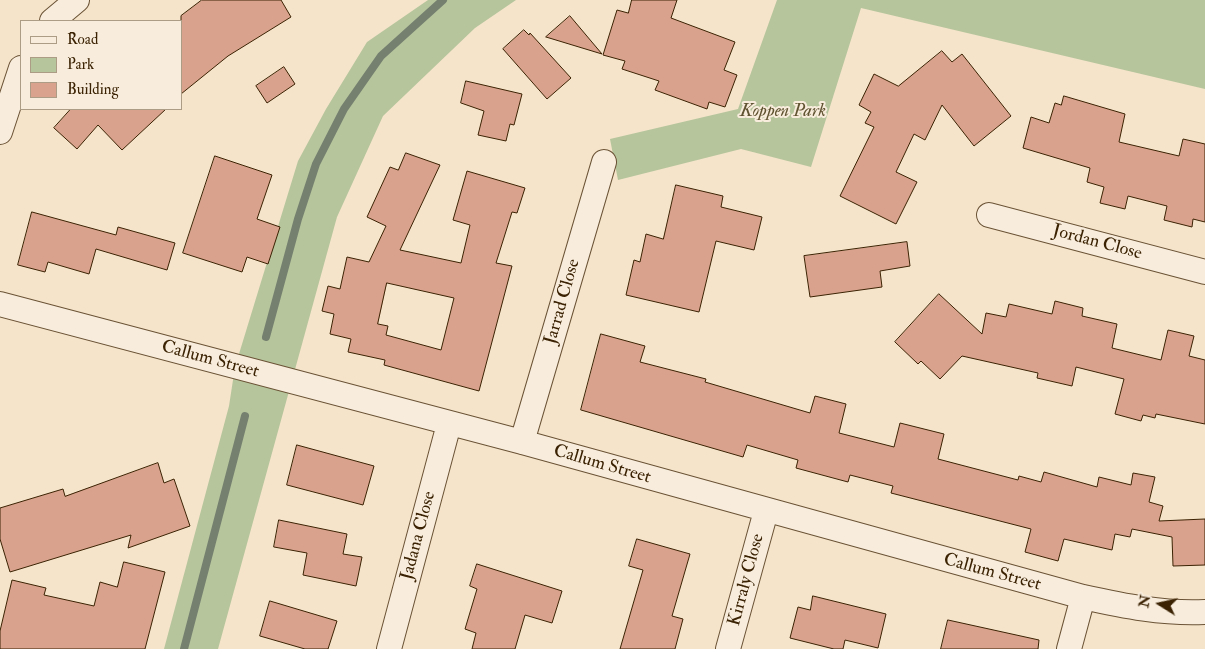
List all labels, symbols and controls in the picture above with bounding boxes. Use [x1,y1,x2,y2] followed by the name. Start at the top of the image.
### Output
[20,20,182,110] legend
[67,30,98,49] text: Road
[67,55,94,74] text: Park
[67,80,119,99] text: Building
[740,101,826,123] park label: Koppen Park
[1050,221,1144,265] street label: Jordan Close
[541,257,585,347] street label: Jarrad Close
[159,337,261,383] street label: Callum Street
[551,441,653,489] street label: Callum Street
[397,489,441,583] street label: Jadana Close
[724,532,770,628] street label: Kirraly Close
[941,550,1043,596] street label: Callum Street
[1135,579,1185,629] north arrow
[1135,594,1154,609] text: N

